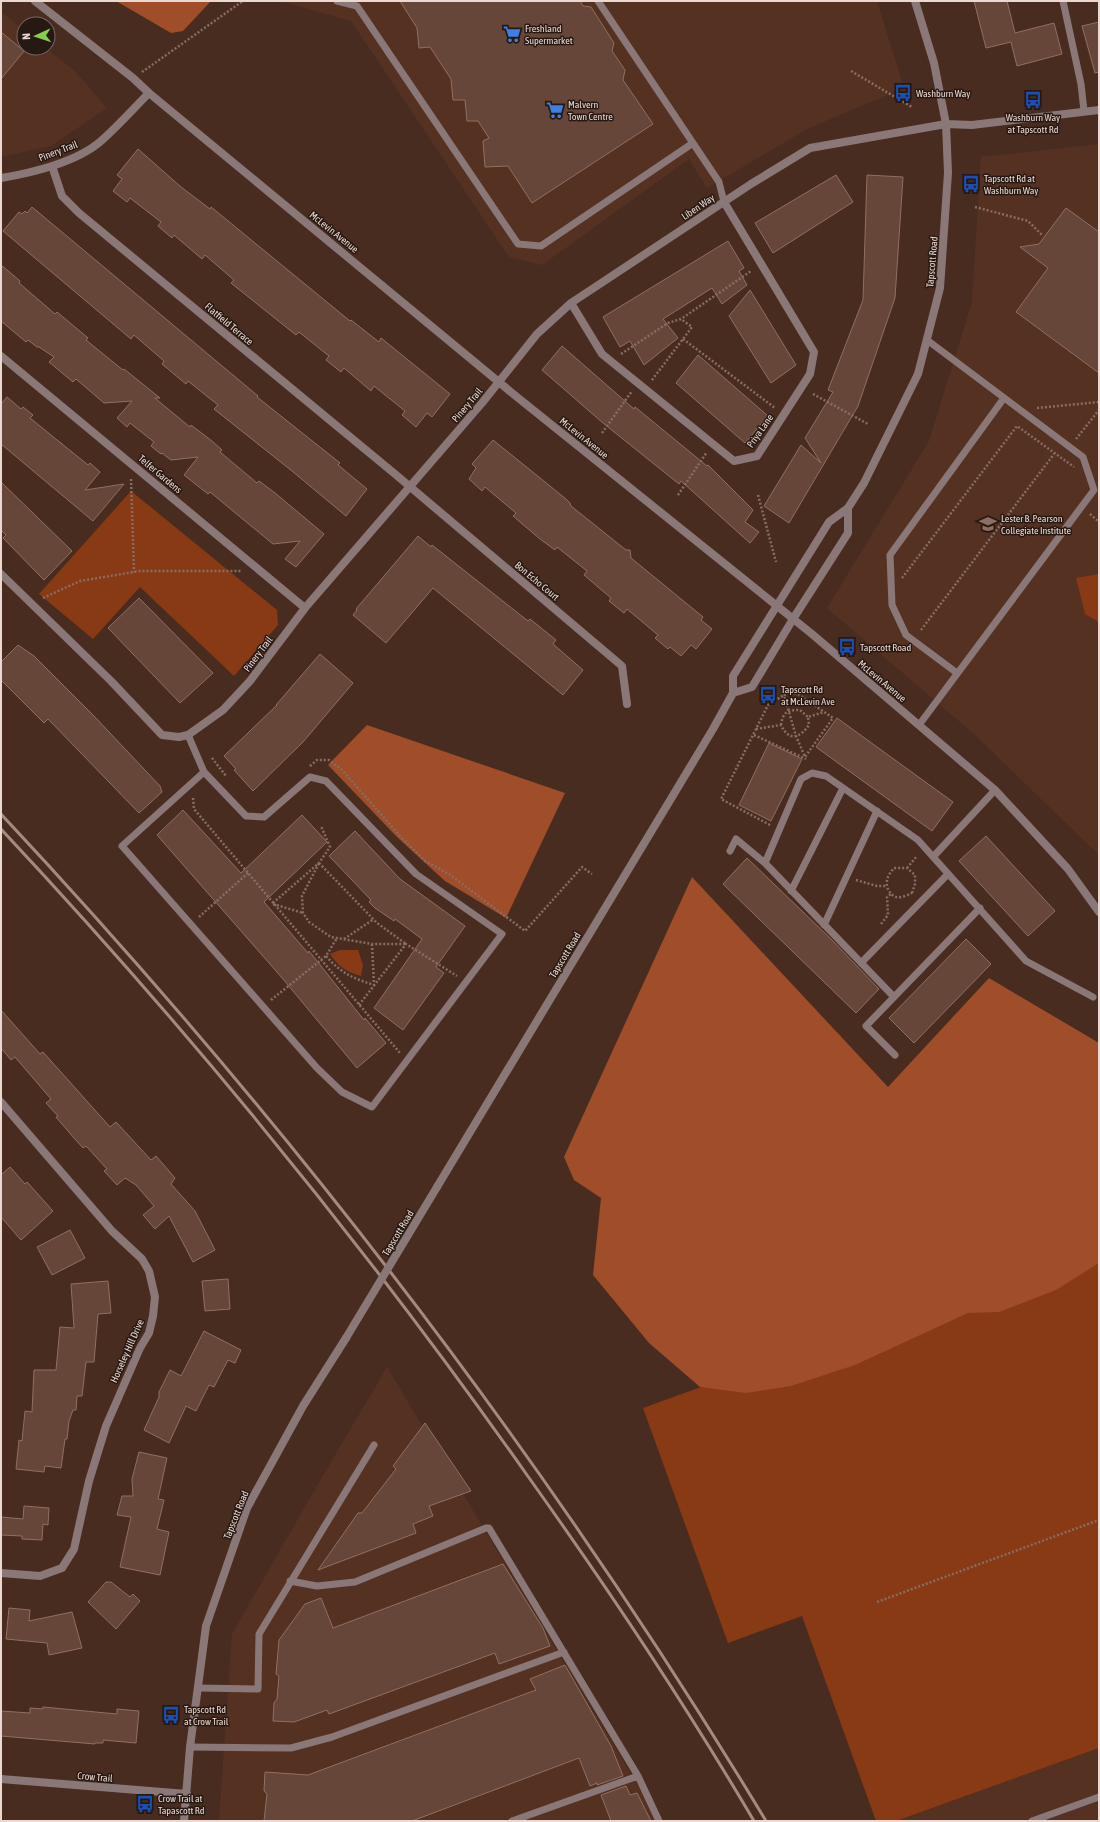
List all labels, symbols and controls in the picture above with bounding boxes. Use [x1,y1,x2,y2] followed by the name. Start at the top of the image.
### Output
[16,16,56,56] north arrow
[525,23,573,46] place label: Freshland Supermarket
[502,24,522,44] supermarket icon: Freshland Supermarket
[20,33,32,40] text: N
[893,83,913,103] bus stop icon: Washburn Way
[916,88,970,99] place label: Washburn Way
[1023,90,1043,110] bus stop icon: Washburn Way at Tapscott Rd
[568,99,613,122] place label: Malvern Town Centre
[545,100,565,120] supermarket icon: Malvern Town Centre
[1006,112,1060,135] place label: Washburn Way at Tapscott Rd
[37,138,79,163] street label: Pinery Trail
[984,173,1038,196] place label: Tapscott Rd at Washburn Way
[961,174,981,194] bus stop icon: Tapscott Rd at Washburn Way
[679,192,717,222] street label: Liben Way
[308,209,361,255] street label: McLevin Avenue
[924,236,940,288] street label: Tapscott Road
[203,301,256,348] street label: Flatfield Terrace
[450,386,485,424] street label: Pinery Trail
[745,412,776,450] street label: Priya Lane
[558,415,611,461] street label: McLevin Avenue
[136,453,184,496] street label: Telfer Gardens
[1001,513,1071,536] place label: Lester B. Pearson Collegiate Institute
[978,514,998,534] school or university icon: Lester B. Pearson Collegiate Institute
[513,559,561,603] street label: Bon Echo Court
[241,634,275,674] street label: Pinery Trail
[837,637,857,657] bus stop icon: Tapscott Road
[860,642,911,653] place label: Tapscott Road
[856,658,908,704] street label: McLevin Avenue
[781,684,835,707] place label: Tapscott Rd at McLevin Ave
[758,685,778,705] bus stop icon: Tapscott Rd at McLevin Ave
[547,930,583,980] street label: Tapscott Road
[380,1208,416,1258] street label: Tapscott Road
[108,1317,146,1384] street label: Horseley Hill Drive
[221,1489,251,1541] street label: Tapscott Road
[184,1704,229,1727] place label: Tapscott Rd at Crow Trail
[161,1705,181,1725] bus stop icon: Tapscott Rd at Crow Trail
[77,1770,114,1784] street label: Crow Trail
[158,1793,205,1816] place label: Crow Trail at Tapascott Rd
[135,1794,155,1814] bus stop icon: Crow Trail at Tapascott Rd

